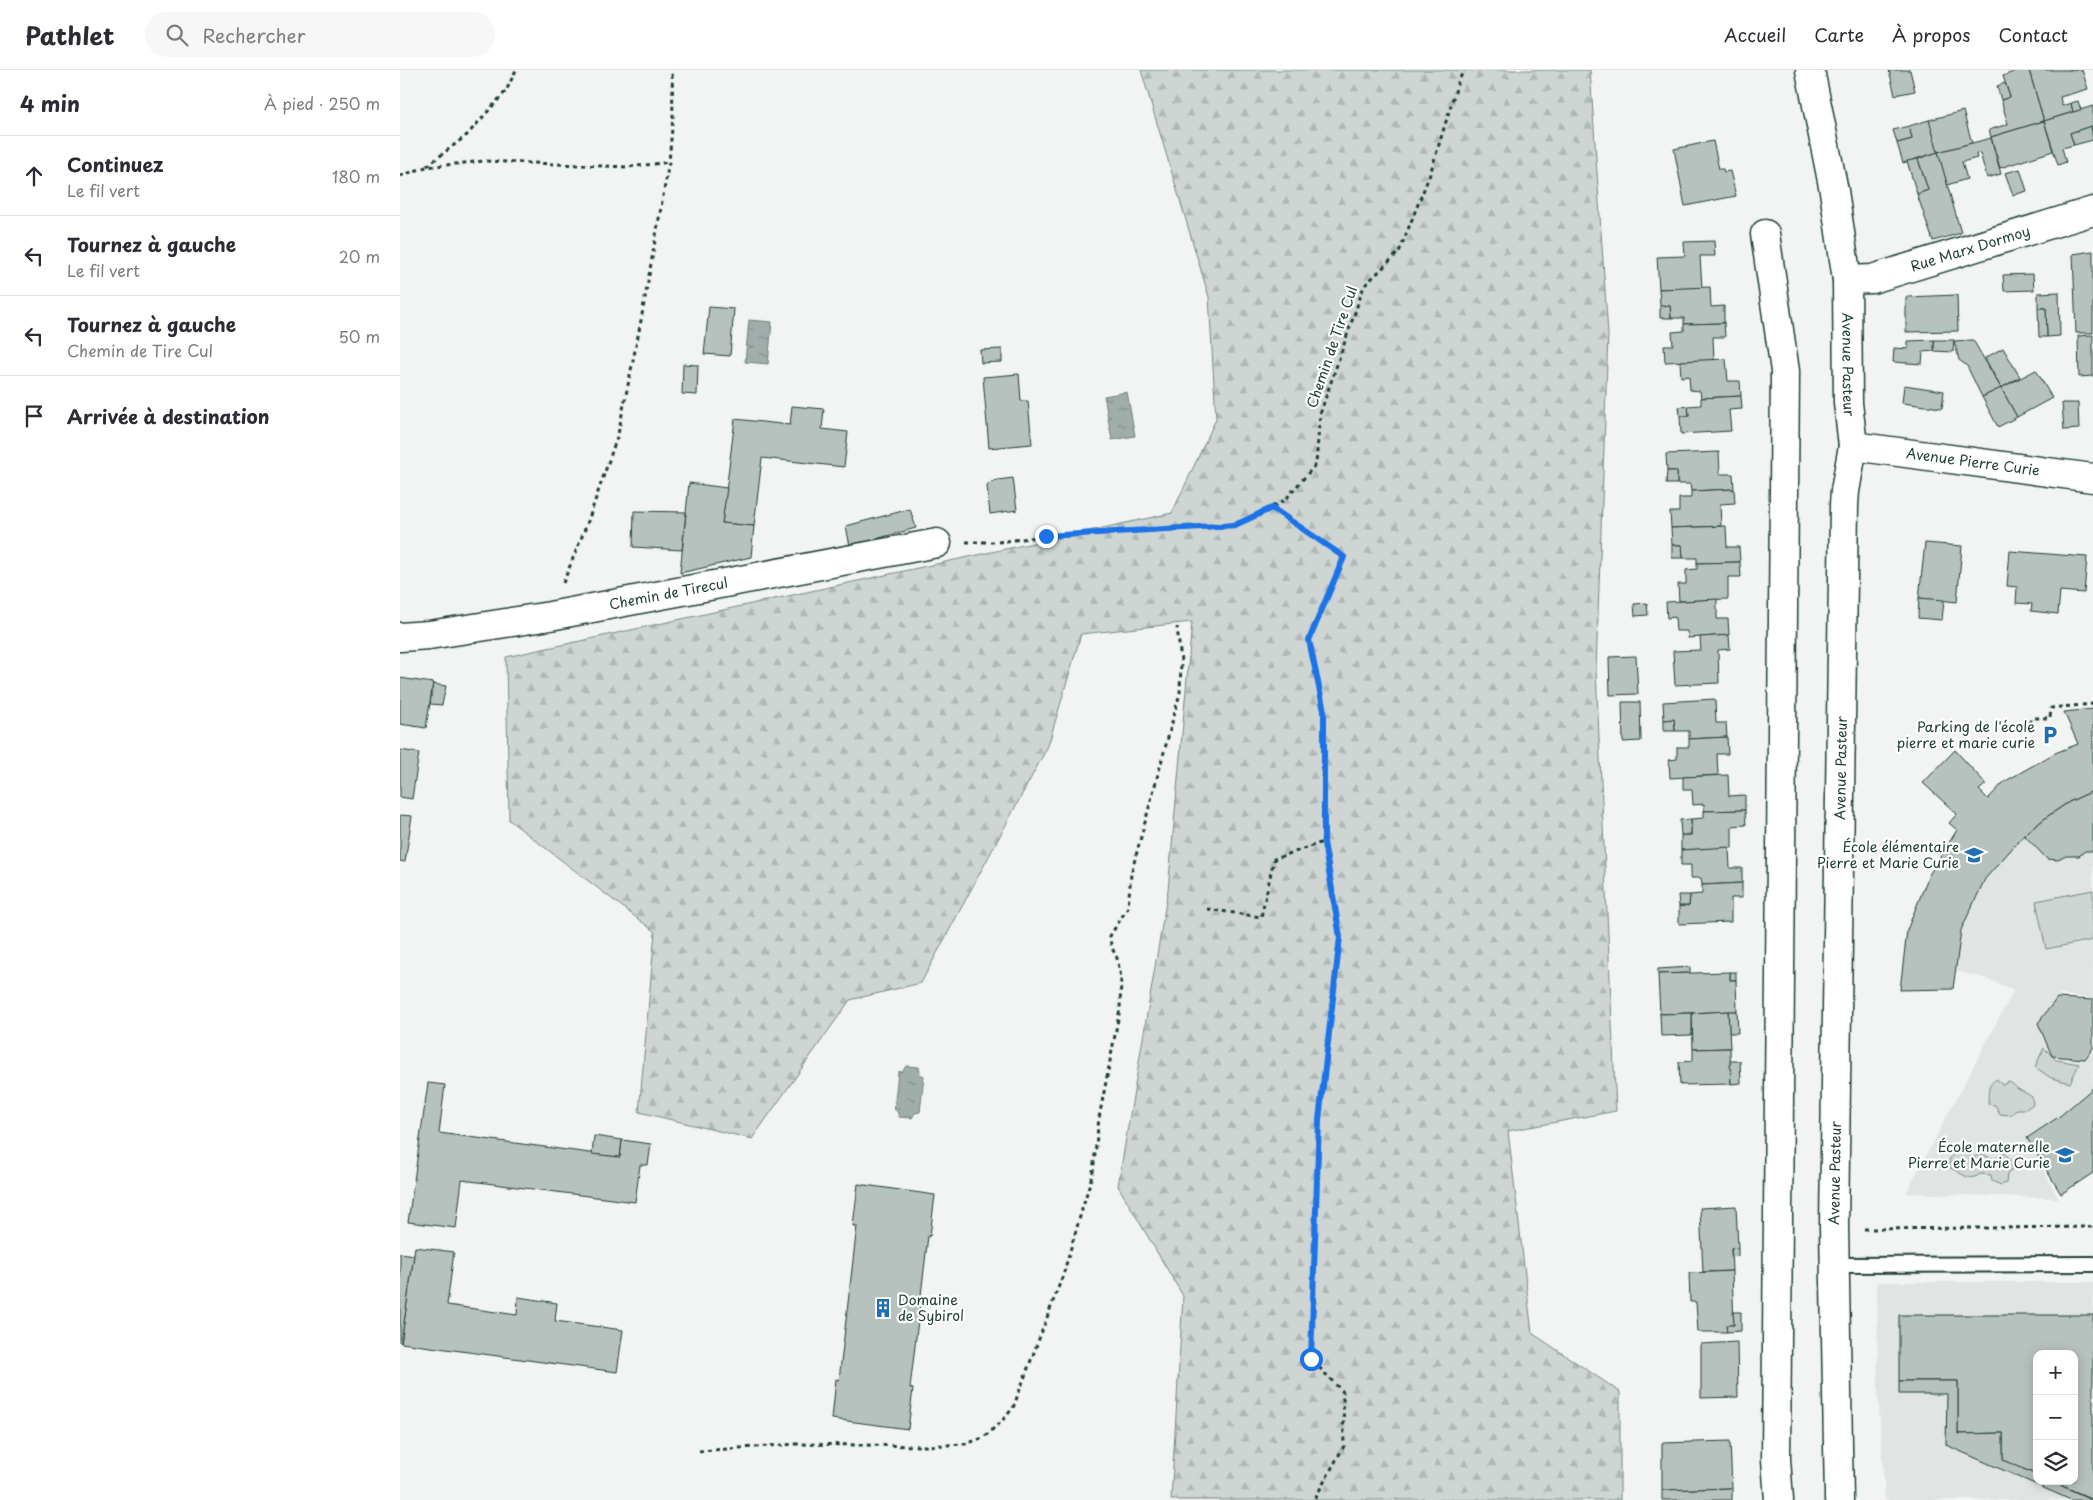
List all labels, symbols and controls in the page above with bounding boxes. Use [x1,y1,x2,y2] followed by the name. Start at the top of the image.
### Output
[145,12,495,57] search box
[25,17,115,53] text: Pathlet
[163,21,191,49] icon: search
[203,21,306,49] text: Rechercher
[1724,21,1786,48] text: Accueil
[1814,21,1864,48] text: Carte
[1892,21,1970,48] text: À propos
[1998,21,2068,48] text: Contact
[20,87,80,119] text: 4 min
[264,91,380,115] text: À pied · 250 m
[67,150,164,178] text: Continuez
[20,162,48,190] icon: ahead
[332,164,380,188] text: 180 m
[67,178,140,202] text: Le fil vert
[1908,220,2033,277] street label: Rue Marx Dormoy
[67,230,236,258] text: Tournez à gauche
[20,242,48,270] icon: left
[339,244,380,268] text: 20 m
[67,258,140,282] text: Le fil vert
[1301,283,1362,411] street label: Chemin de Tire Cul
[67,310,236,338] text: Tournez à gauche
[1837,313,1861,418] street label: Avenue Pasteur
[20,322,48,350] icon: left
[339,324,380,348] text: 50 m
[67,338,213,362] text: Chemin de Tire Cul
[20,402,48,430] icon: arrive
[67,402,270,430] text: Arrivée à destination
[1905,442,2041,481] street label: Avenue Pierre Curie
[1035,525,1058,548] route end
[607,572,729,615] street label: Chemin de Tirecul
[1829,716,1852,820] street label: Avenue Pasteur
[1897,716,2035,753] place label: Parking de l'école pierre et marie curie
[2039,724,2061,746] parking icon: Parking de l'école pierre et marie curie
[1817,836,1959,873] place label: École élémentaire Pierre et Marie Curie
[1963,844,1985,866] school or university icon: École élémentaire Pierre et Marie Curie
[1823,1121,1846,1225] street label: Avenue Pasteur
[1908,1136,2050,1173] place label: École maternelle Pierre et Marie Curie
[2054,1144,2076,1166] school or university icon: École maternelle Pierre et Marie Curie
[898,1289,964,1326] place label: Domaine de Sybirol
[872,1297,894,1319] building icon: Domaine de Sybirol
[1300,1348,1323,1371] route start
[2033,1350,2078,1485] map controls
[2033,1350,2078,1395] button: +
[2033,1395,2078,1440] button: −
[2033,1440,2078,1485] button: layers

